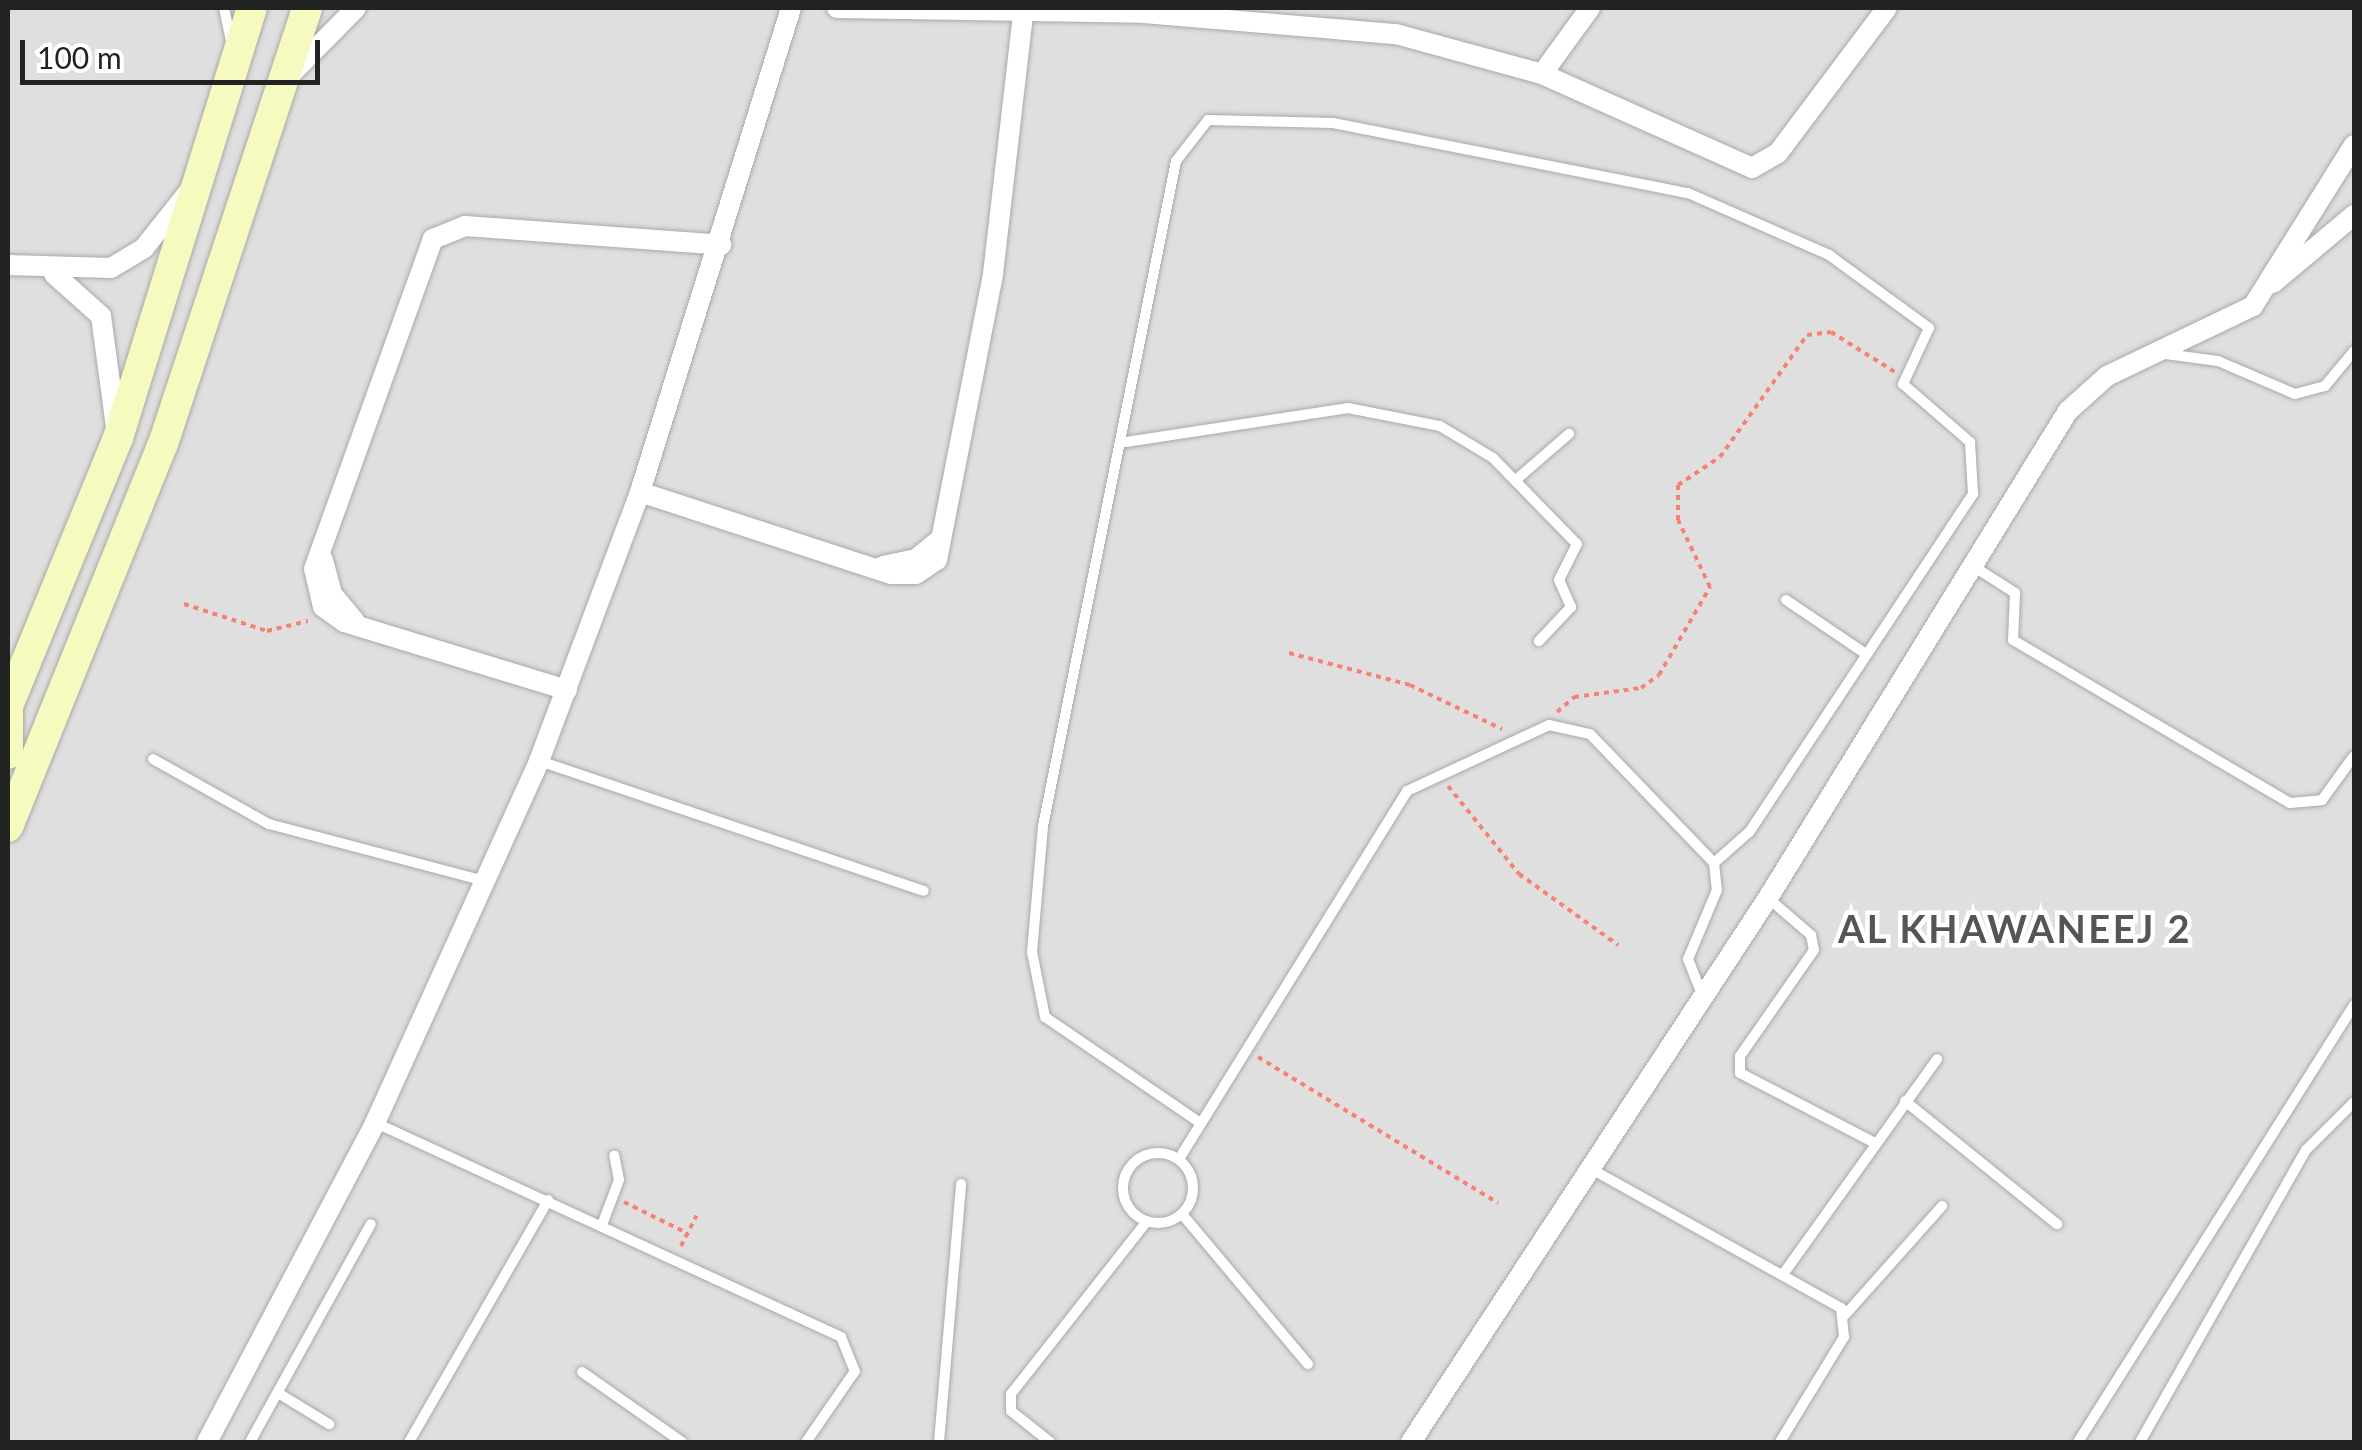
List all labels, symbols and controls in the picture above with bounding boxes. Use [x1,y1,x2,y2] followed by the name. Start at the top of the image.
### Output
[25,20,325,82] scale bar
[37,39,122,75] text: 100 m
[1837,906,2193,952] district label: AL KHAWANEEJ 2

